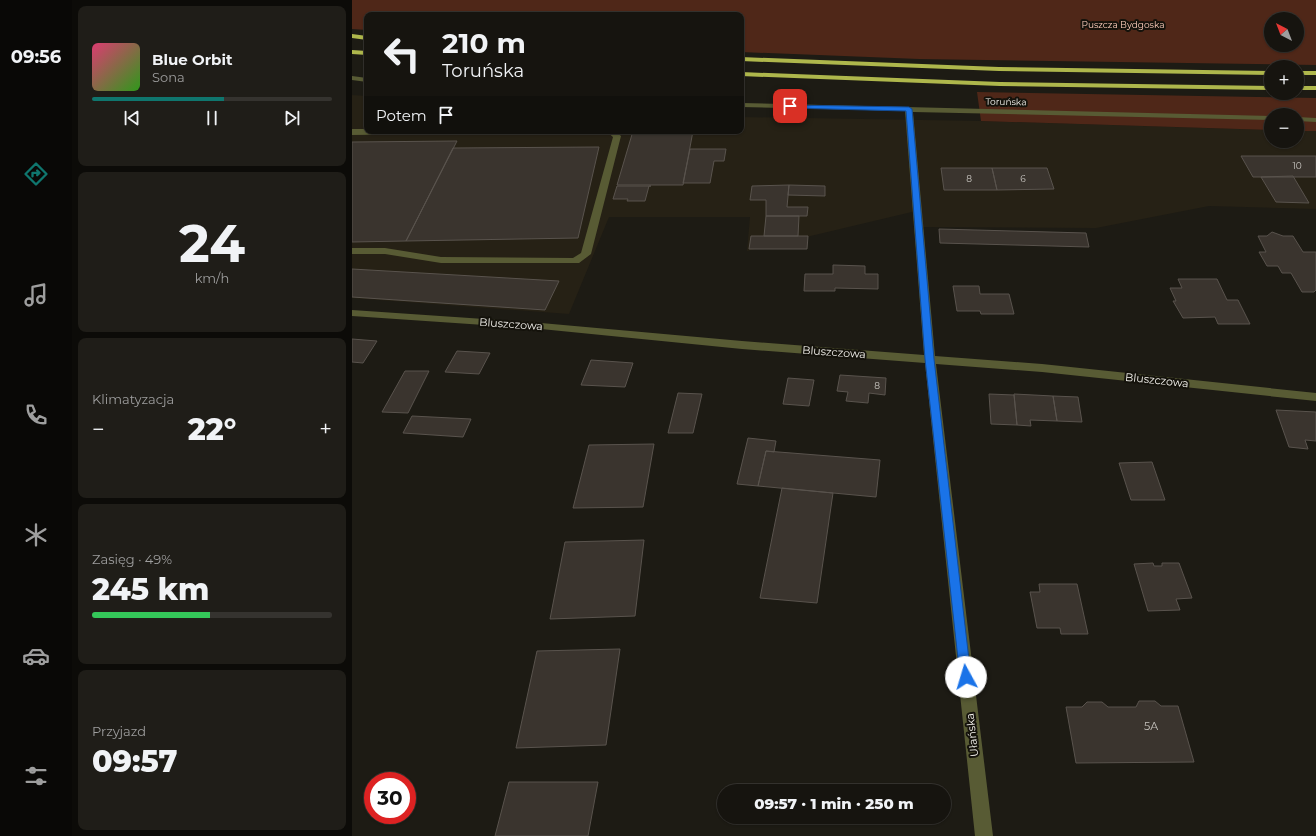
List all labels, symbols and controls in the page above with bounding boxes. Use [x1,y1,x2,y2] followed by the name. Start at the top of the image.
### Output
[1264,12,1304,52] north arrow
[1264,12,1304,148] map controls
[1081,19,1165,30] park label: Puszcza Bydgoska
[442,26,526,60] text: 210 m
[376,28,428,80] icon: left
[11,46,61,68] text: 09:56
[152,50,232,69] text: Blue Orbit
[442,60,524,82] text: Toruńska
[1264,60,1304,100] button: +
[152,69,185,85] text: Sona
[773,89,807,123] pin
[779,95,801,117] icon: arrive
[985,96,1027,107] street label: Toruńska
[435,104,457,126] icon: arrive
[376,106,427,125] text: Potem
[121,107,143,129] icon: previous
[201,107,223,129] icon: pause
[281,107,303,129] icon: next
[1264,108,1304,148] button: −
[22,160,50,188] icon: directions
[1292,160,1302,171] house number: 10
[966,173,972,184] house number: 8
[1020,173,1026,184] house number: 6
[179,212,245,275] text: 24
[195,270,229,286] text: km/h
[22,281,50,309] icon: music
[479,315,543,333] street label: Bluszczowa
[802,343,866,361] street label: Bluszczowa
[1125,370,1189,390] street label: Bluszczowa
[874,380,880,391] house number: 8
[92,391,174,407] text: Klimatyzacja
[22,401,50,429] icon: phone
[188,411,236,448] text: 22°
[92,416,105,443] text: −
[319,416,332,443] text: +
[22,521,50,549] icon: climate
[92,551,172,567] text: Zasięg · 49%
[92,571,209,608] text: 245 km
[22,642,50,670] icon: car
[945,656,987,698] position arrow
[963,712,981,758] street label: Ułańska
[1144,719,1158,733] house number: 5A
[92,723,146,739] text: Przyjazd
[92,743,177,780] text: 09:57
[22,762,50,790] icon: filters
[364,772,416,824] speed limit sign: 30
[754,794,914,813] text: 09:57 · 1 min · 250 m

